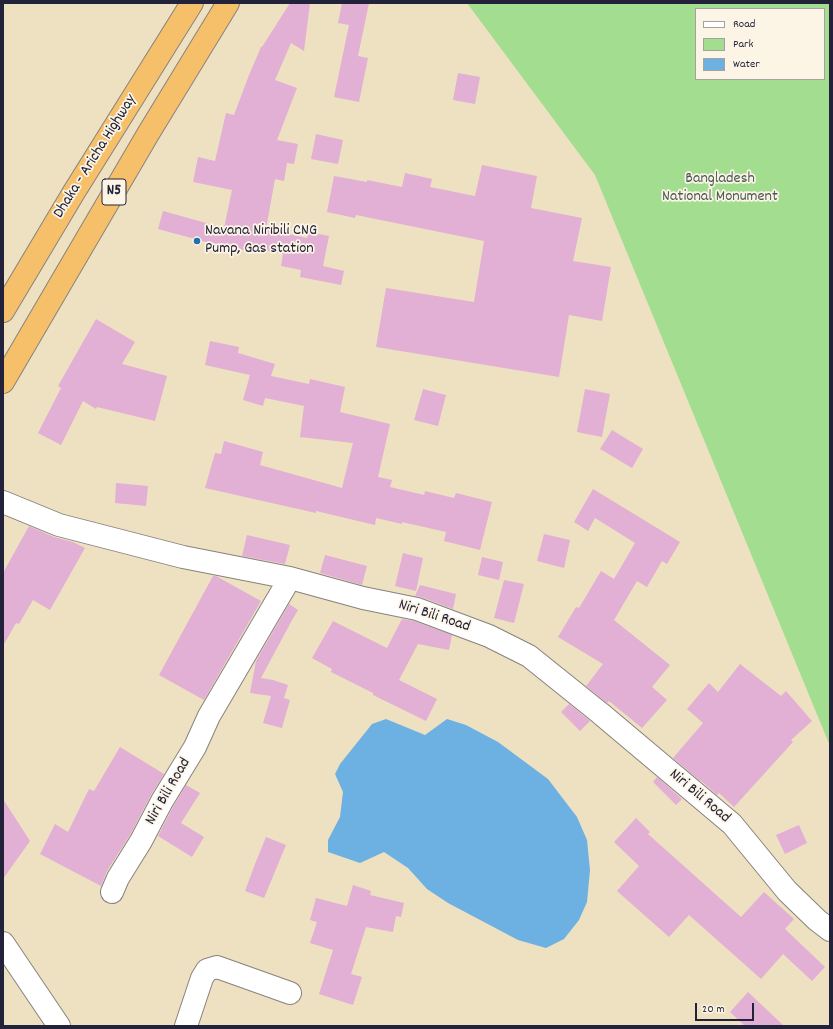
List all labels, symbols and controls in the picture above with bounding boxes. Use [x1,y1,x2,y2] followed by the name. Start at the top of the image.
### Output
[695,8,825,80] legend
[733,16,755,33] text: Road
[733,36,753,53] text: Park
[733,56,760,73] text: Water
[50,92,142,222] street label: Dhaka - Aricha Highway
[662,170,778,208] park label: Bangladesh National Monument
[102,179,126,205] road number: N5
[205,222,317,260] place label: Navana Niribili CNG Pump, Gas station
[192,236,202,246] marker: Navana Niribili CNG Pump, Gas station
[396,596,472,638] street label: Niri Bili Road
[142,755,196,829] street label: Niri Bili Road
[664,766,734,828] street label: Niri Bili Road
[697,995,756,1021] scale bar
[702,1001,725,1018] text: 20 m

